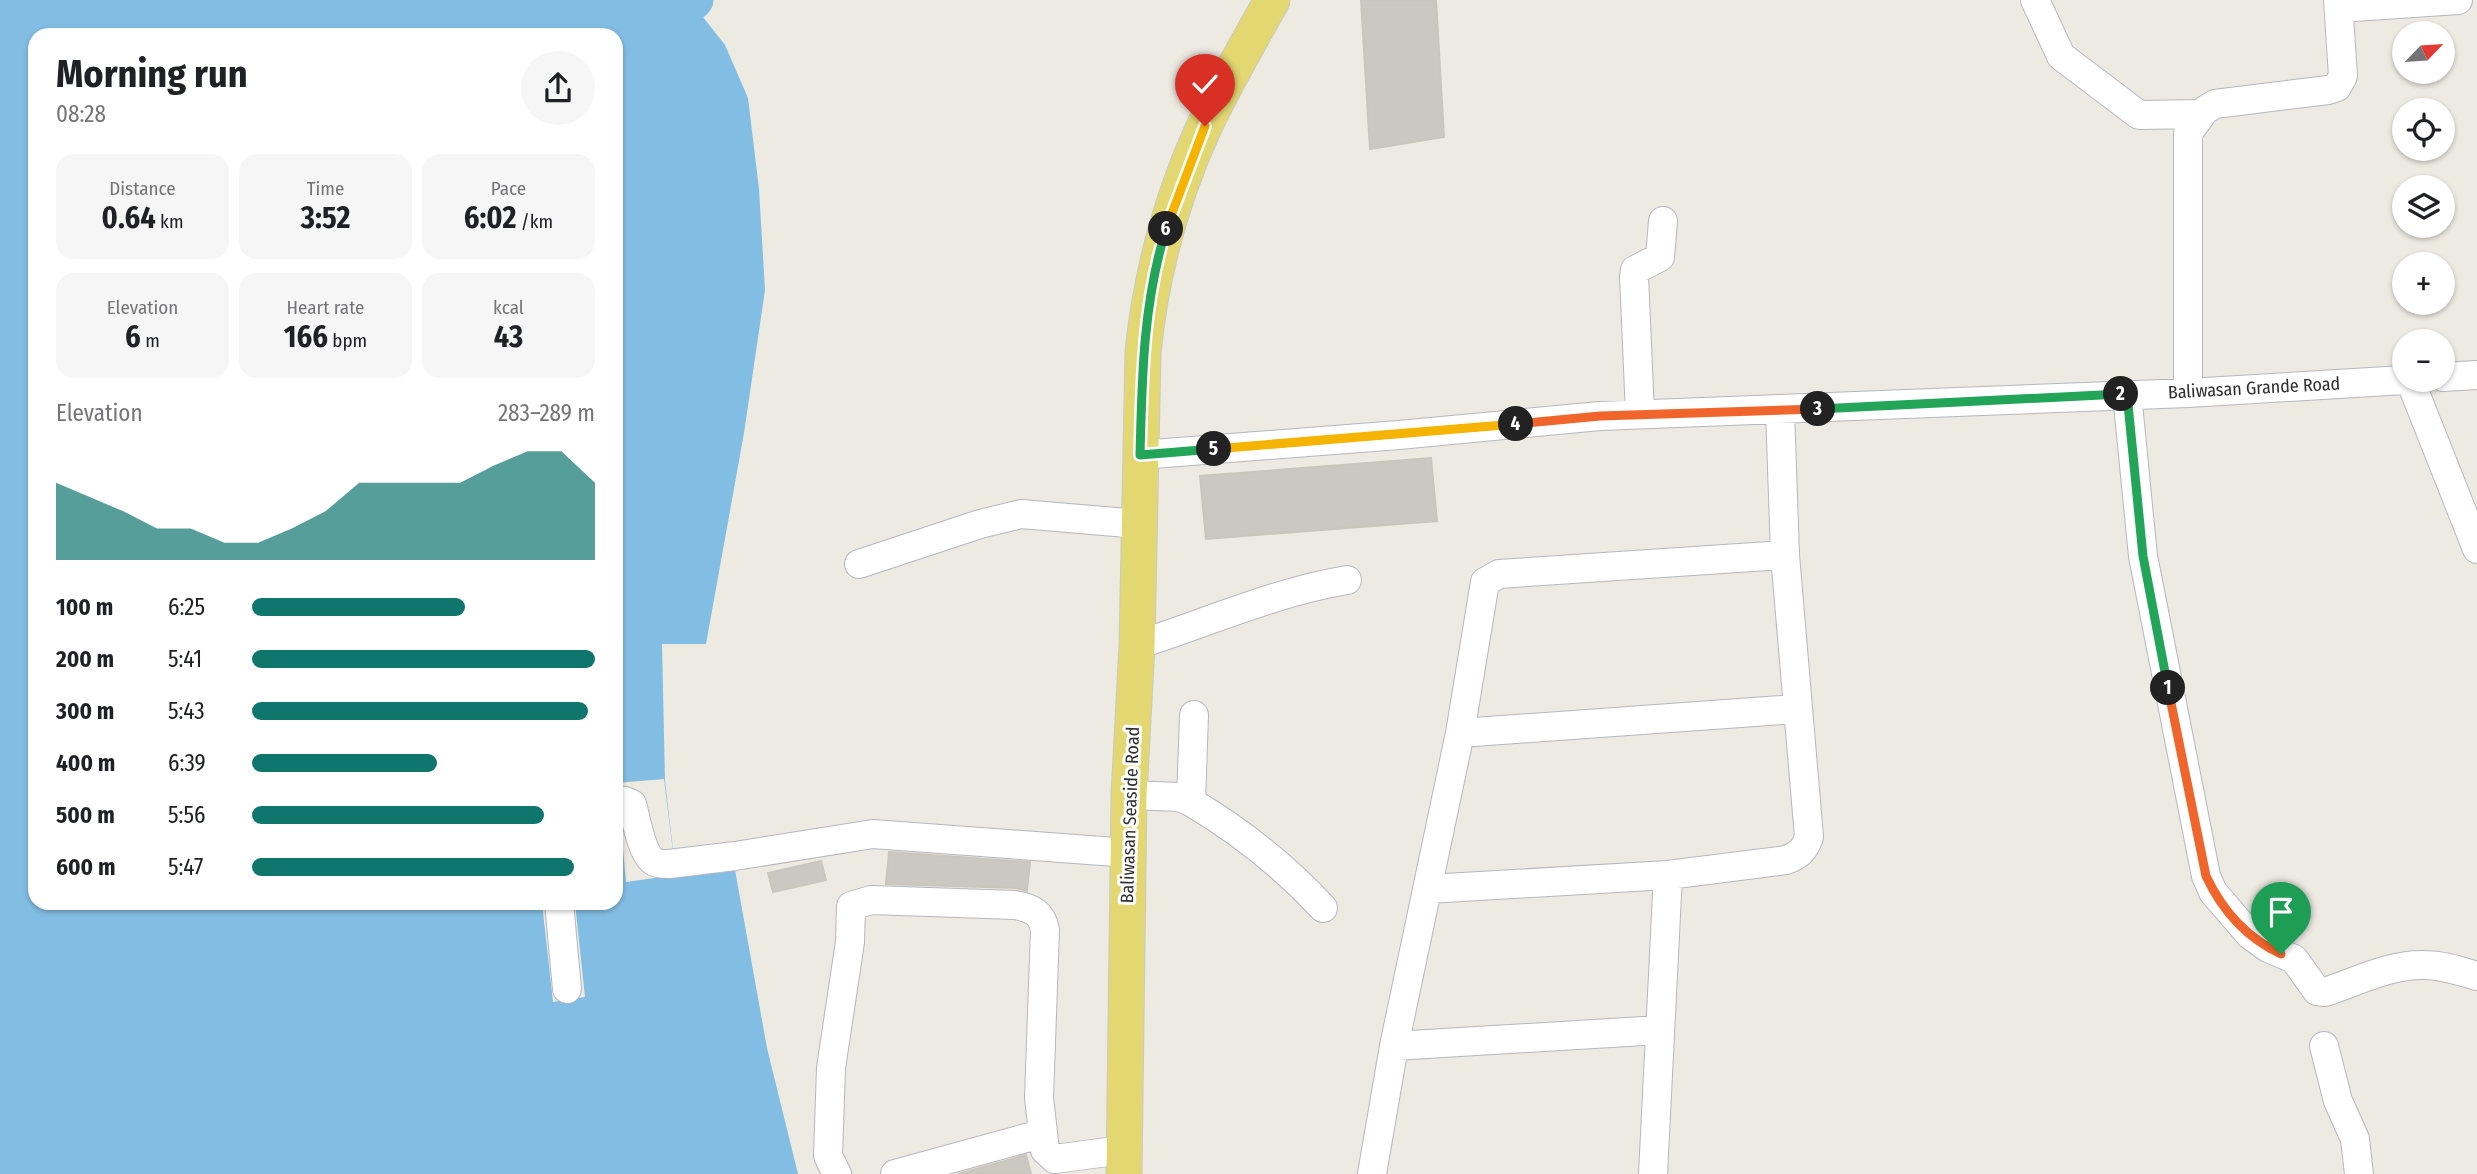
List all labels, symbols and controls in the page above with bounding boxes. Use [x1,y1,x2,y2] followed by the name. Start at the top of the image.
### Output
[2392,21,2455,84] north arrow
[2392,21,2455,392] map controls
[56,51,248,97] text: Morning run
[521,51,595,125] button: share
[1175,54,1235,126] pin
[1186,65,1224,103] icon: check
[2392,98,2455,161] button: locate
[56,100,106,128] text: 08:28
[2392,175,2455,238] button: layers
[109,177,176,200] text: Distance
[307,177,344,200] text: Time
[491,177,526,200] text: Pace
[102,200,156,236] text: 0.64
[301,200,350,236] text: 3:52
[464,200,516,236] text: 6:02
[156,210,184,233] text: km
[516,210,553,233] text: /km
[1148,212,1184,246] pin: 6
[1161,217,1170,240] text: 6
[2392,252,2455,315] button: +
[107,296,178,319] text: Elevation
[286,296,365,319] text: Heart rate
[493,296,524,319] text: kcal
[125,319,141,355] text: 6
[284,319,328,355] text: 166
[494,319,523,355] text: 43
[141,329,160,352] text: m
[328,329,367,352] text: bpm
[2392,329,2455,392] button: −
[2167,372,2341,404] street label: Baliwasan Grande Road
[2104,376,2138,412] pin: 2
[2116,382,2125,405] text: 2
[1800,392,1836,426] pin: 3
[1813,397,1822,420] text: 3
[56,399,143,427] text: Elevation
[498,399,595,427] text: 283–289 m
[1498,406,1534,442] pin: 4
[1511,412,1520,435] text: 4
[1196,432,1232,466] pin: 5
[1209,437,1218,460] text: 5
[56,593,113,621] text: 100 m
[168,593,205,621] text: 6:25
[56,645,114,673] text: 200 m
[168,645,202,673] text: 5:41
[2150,670,2186,706] pin: 1
[2163,676,2172,699] text: 1
[56,697,114,725] text: 300 m
[168,697,205,725] text: 5:43
[1116,726,1144,904] street label: Baliwasan Seaside Road
[56,749,115,777] text: 400 m
[168,749,206,777] text: 6:39
[56,801,115,829] text: 500 m
[168,801,206,829] text: 5:56
[56,853,115,881] text: 600 m
[168,853,203,881] text: 5:47
[2251,882,2311,954] pin
[2262,893,2300,931] icon: arrive

